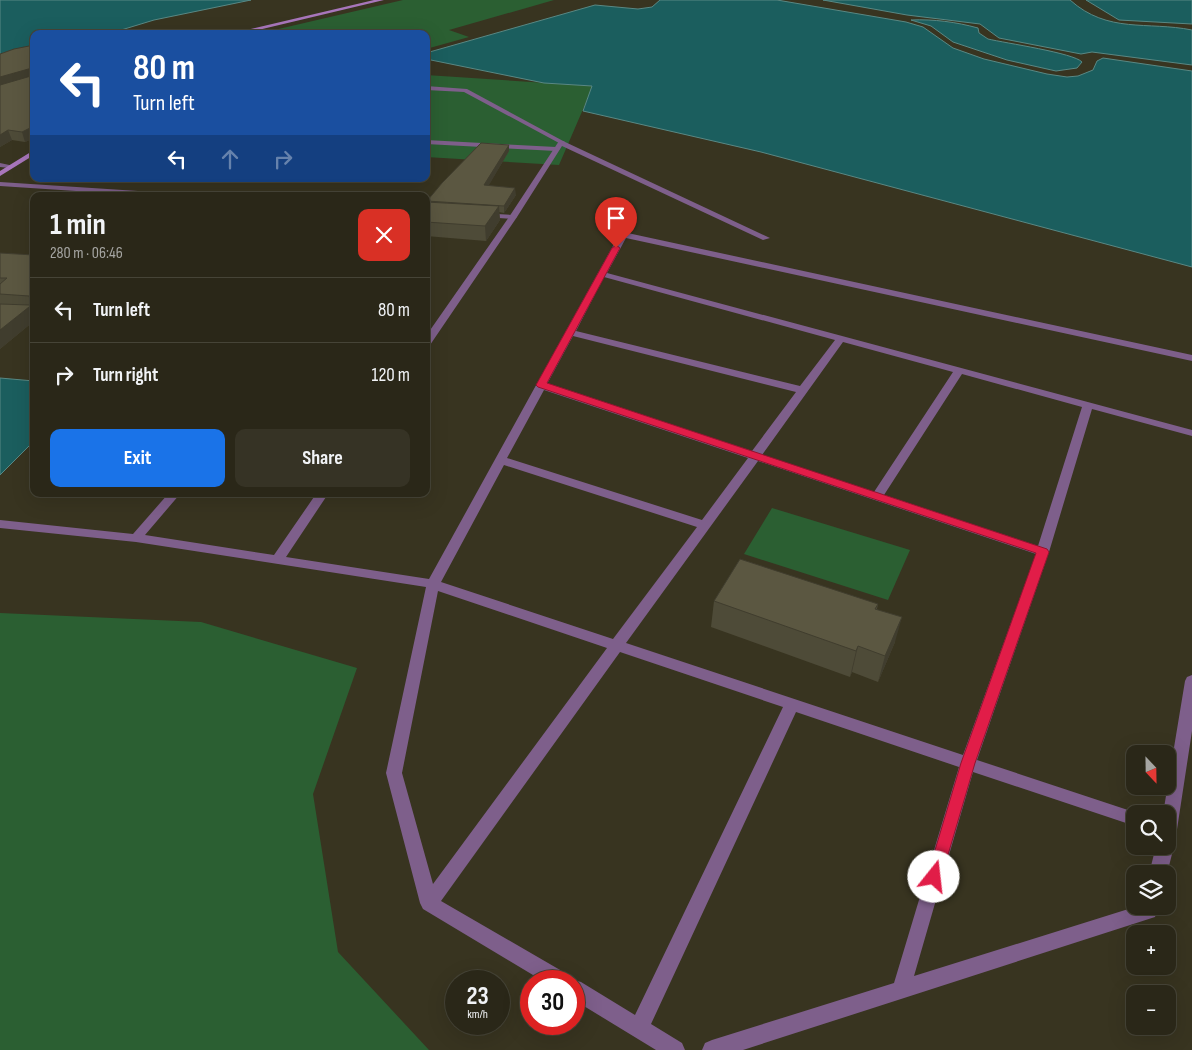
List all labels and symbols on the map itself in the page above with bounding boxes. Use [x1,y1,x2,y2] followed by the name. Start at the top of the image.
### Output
[595,197,637,248] pin
[1126,745,1176,795] north arrow
[907,850,959,902] position arrow
[520,970,585,1035] speed limit sign: 30

